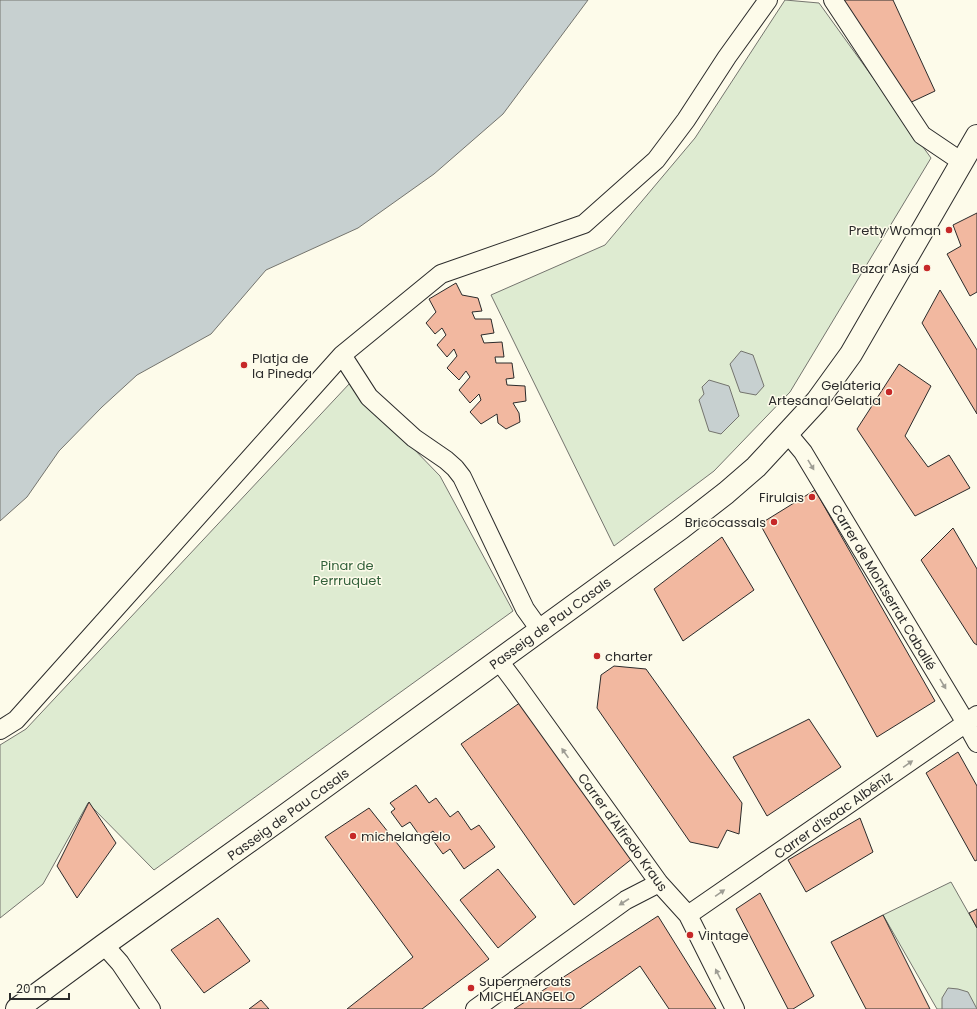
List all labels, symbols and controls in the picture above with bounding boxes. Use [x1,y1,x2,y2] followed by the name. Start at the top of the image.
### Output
[849,221,941,240] place label: Pretty Woman
[944,225,954,235] marker: Pretty Woman
[852,259,919,278] place label: Bazar Asia
[922,263,932,273] marker: Bazar Asia
[252,349,312,383] place label: Platja de la Pineda
[239,360,249,370] marker: Platja de la Pineda
[768,376,881,410] place label: Gelateria Artesanal Gelatia
[884,387,894,397] marker: Gelateria Artesanal Gelatia
[807,459,814,471] one-way arrow
[759,488,804,507] place label: Firulais
[807,492,817,502] marker: Firulais
[826,501,941,674] street label: Carrer de Montserrat Caballé
[685,513,766,532] place label: Bricocassals
[769,517,779,527] marker: Bricocassals
[313,556,381,590] park label: Pinar de Perrruquet
[486,573,615,674] street label: Passeig de Pau Casals
[605,647,653,666] place label: charter
[592,651,602,661] marker: charter
[939,678,946,690] one-way arrow
[561,747,570,758] one-way arrow
[902,760,913,768] one-way arrow
[224,764,353,865] street label: Passeig de Pau Casals
[770,767,897,864] street label: Carrer d'Isaac Albéniz
[573,769,672,895] street label: Carrer d'Alfredo Kraus
[361,827,451,846] place label: michelangelo
[348,831,358,841] marker: michelangelo
[715,889,725,897] one-way arrow
[618,898,630,905] one-way arrow
[698,926,749,945] place label: Vintage
[685,930,695,940] marker: Vintage
[715,968,721,980] one-way arrow
[479,972,575,1006] place label: Supermercats MICHELANGELO
[10,975,69,1001] scale bar
[16,980,46,997] text: 20 m
[466,983,476,993] marker: Supermercats MICHELANGELO

